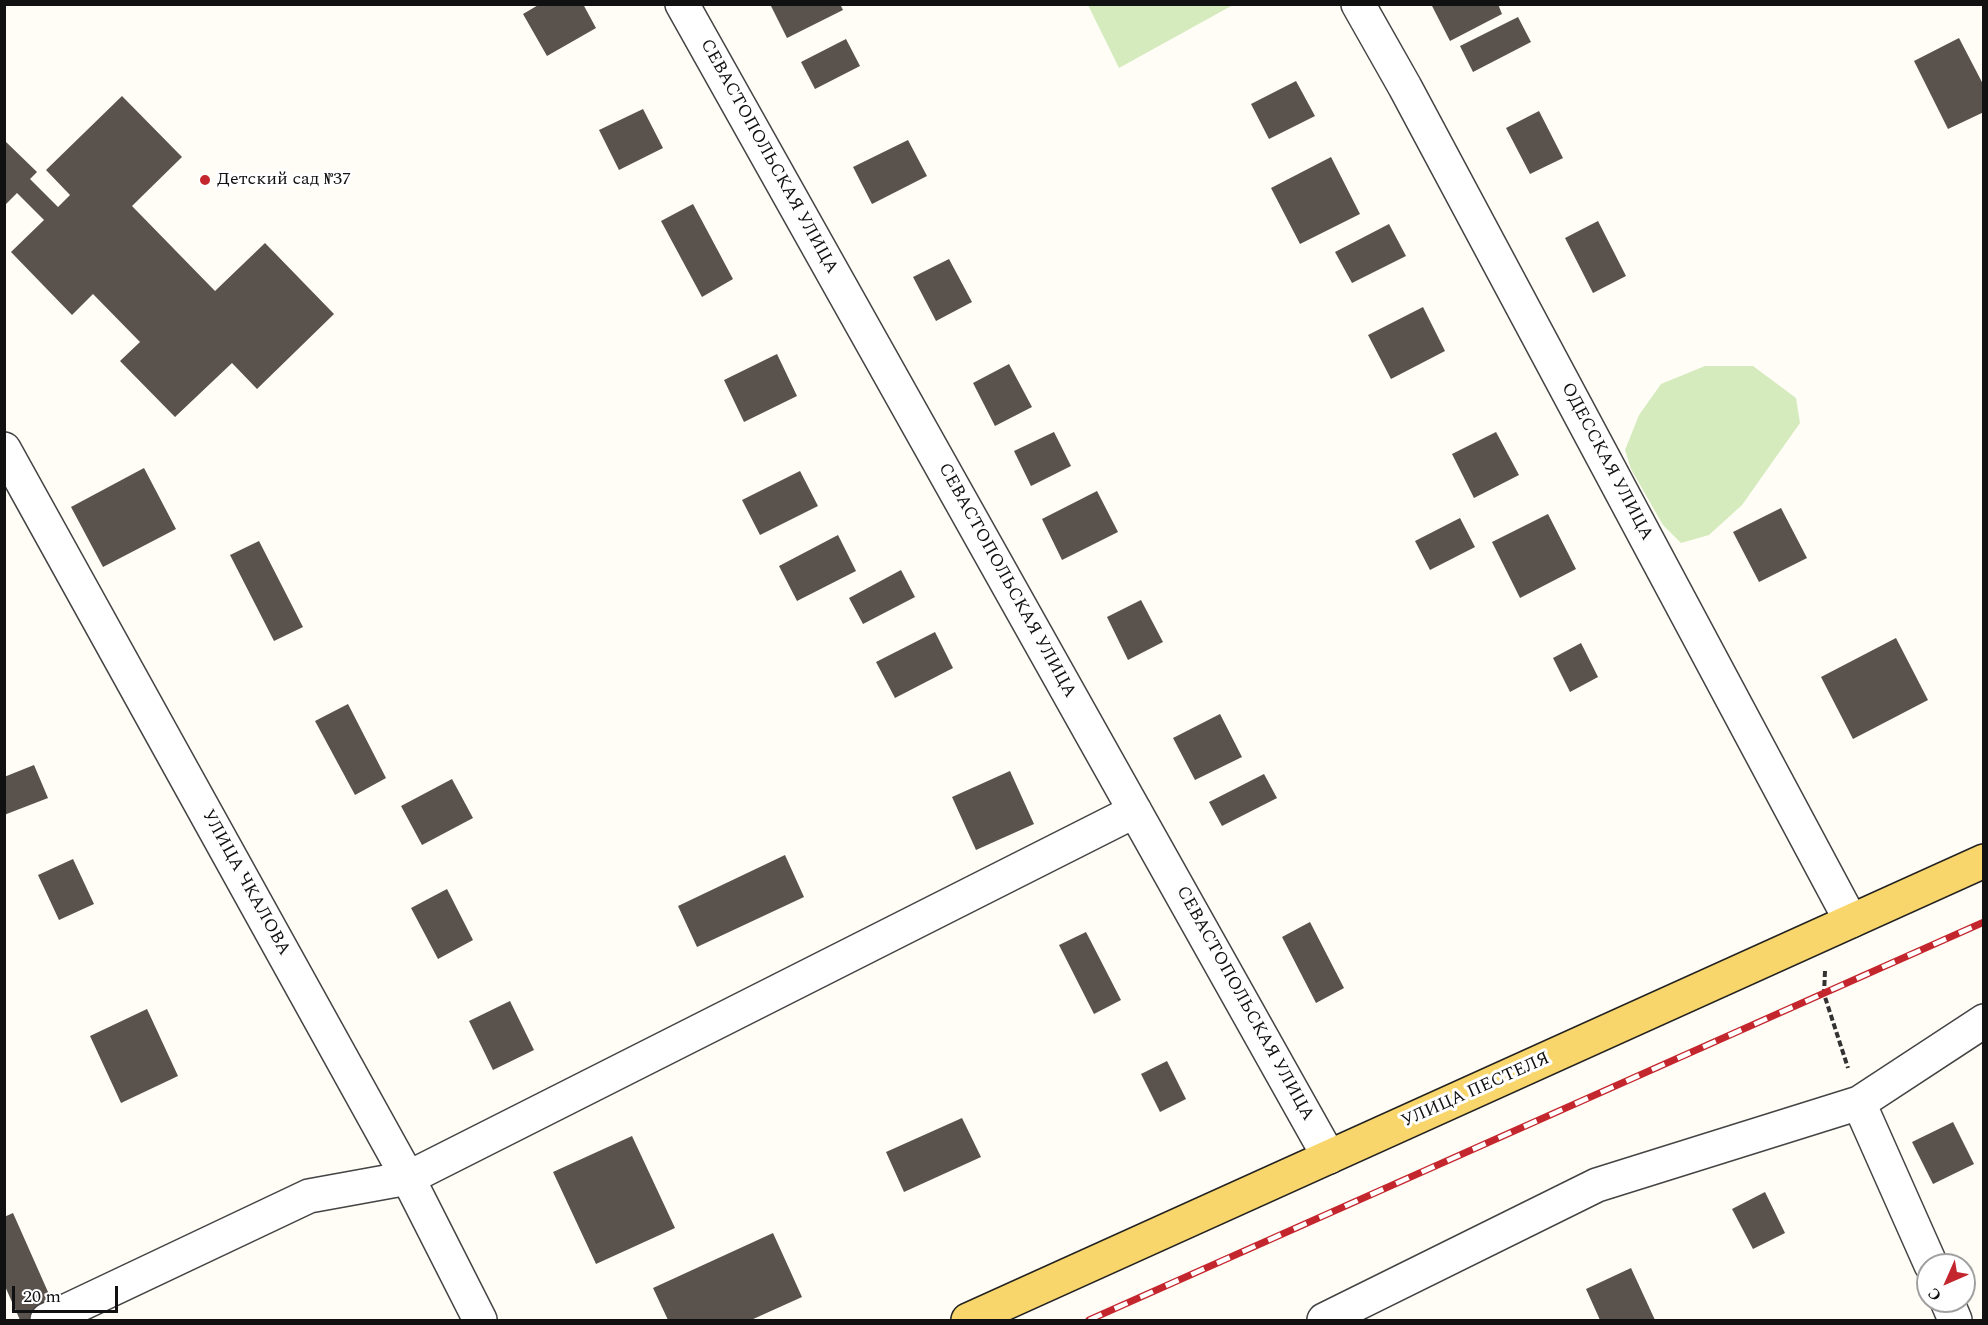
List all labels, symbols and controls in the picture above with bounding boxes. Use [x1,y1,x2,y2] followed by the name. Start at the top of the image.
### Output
[694,36,842,278] street label: СЕВАСТОПОЛЬСКАЯ УЛИЦА
[217,169,351,191] place label: Детский сад №37
[198,173,212,187] marker: Детский сад №37
[1555,379,1657,545] street label: ОДЕССКАЯ УЛИЦА
[932,460,1080,702] street label: СЕВАСТОПОЛЬСКАЯ УЛИЦА
[196,806,294,960] street label: УЛИЦА ЧКАЛОВА
[1170,883,1318,1125] street label: СЕВАСТОПОЛЬСКАЯ УЛИЦА
[1399,1049,1553,1133] street label: УЛИЦА ПЕСТЕЛЯ
[1916,1253,1976,1313] north arrow
[15,1274,122,1312] scale bar
[1922,1282,1947,1307] text: С
[23,1283,61,1310] text: 20 m

